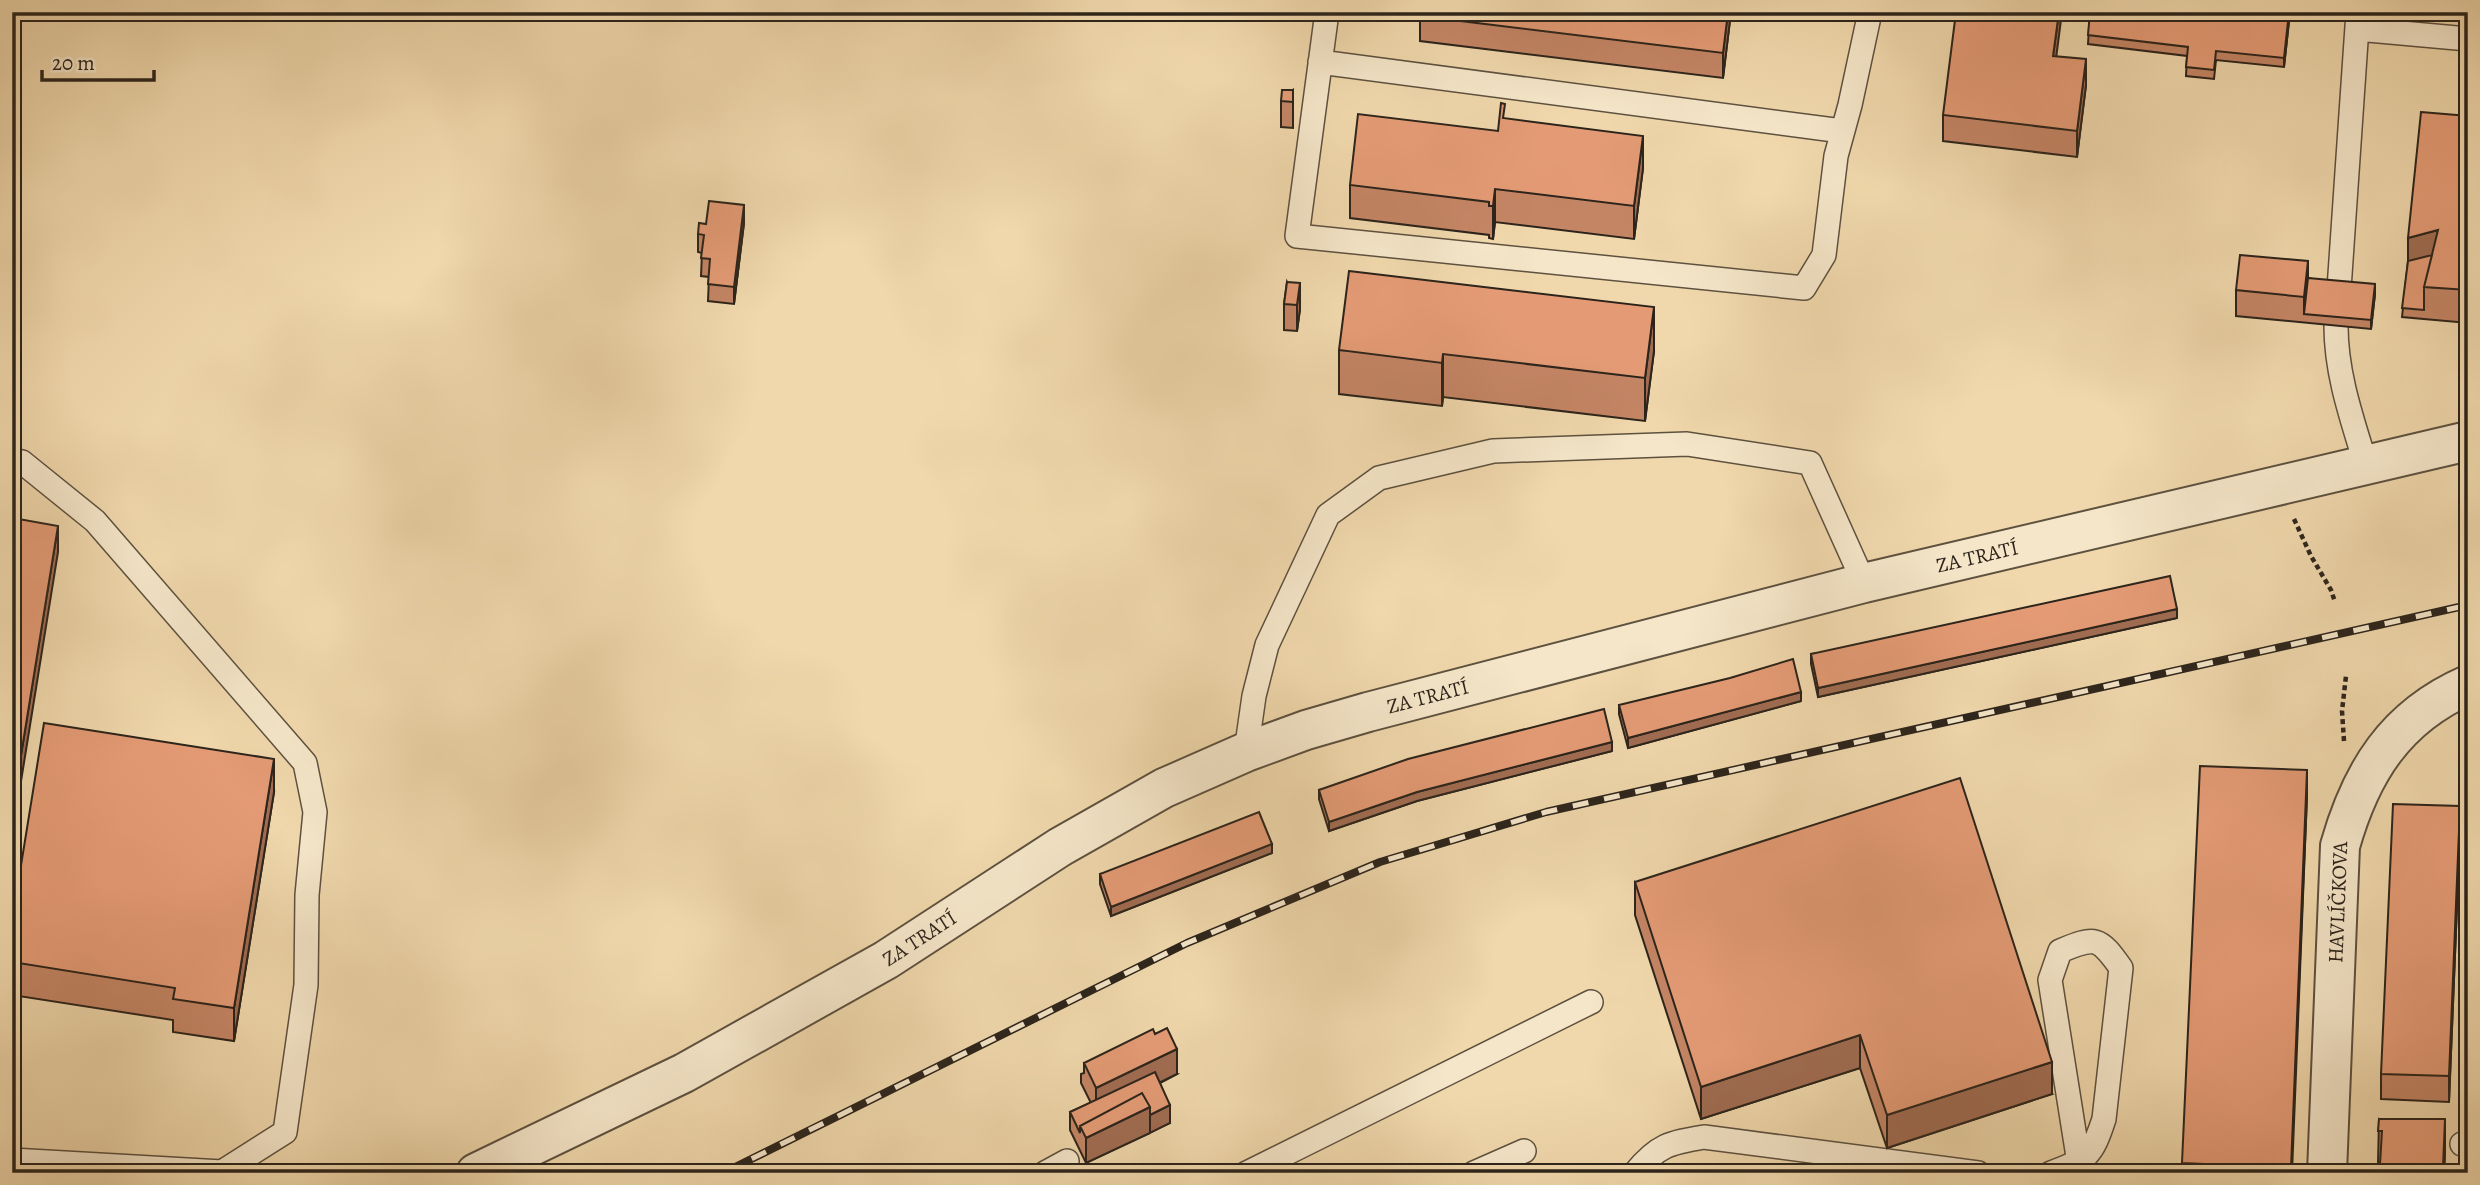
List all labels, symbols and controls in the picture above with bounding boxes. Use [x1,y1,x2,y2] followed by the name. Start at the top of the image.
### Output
[42,38,154,82] scale bar
[52,49,95,77] text: 20 m
[1933,533,2021,580] street label: ZA TRATÍ
[1384,672,1472,721] street label: ZA TRATÍ
[2321,840,2354,964] street label: HAVLÍČKOVA
[877,904,962,973] street label: ZA TRATÍ

